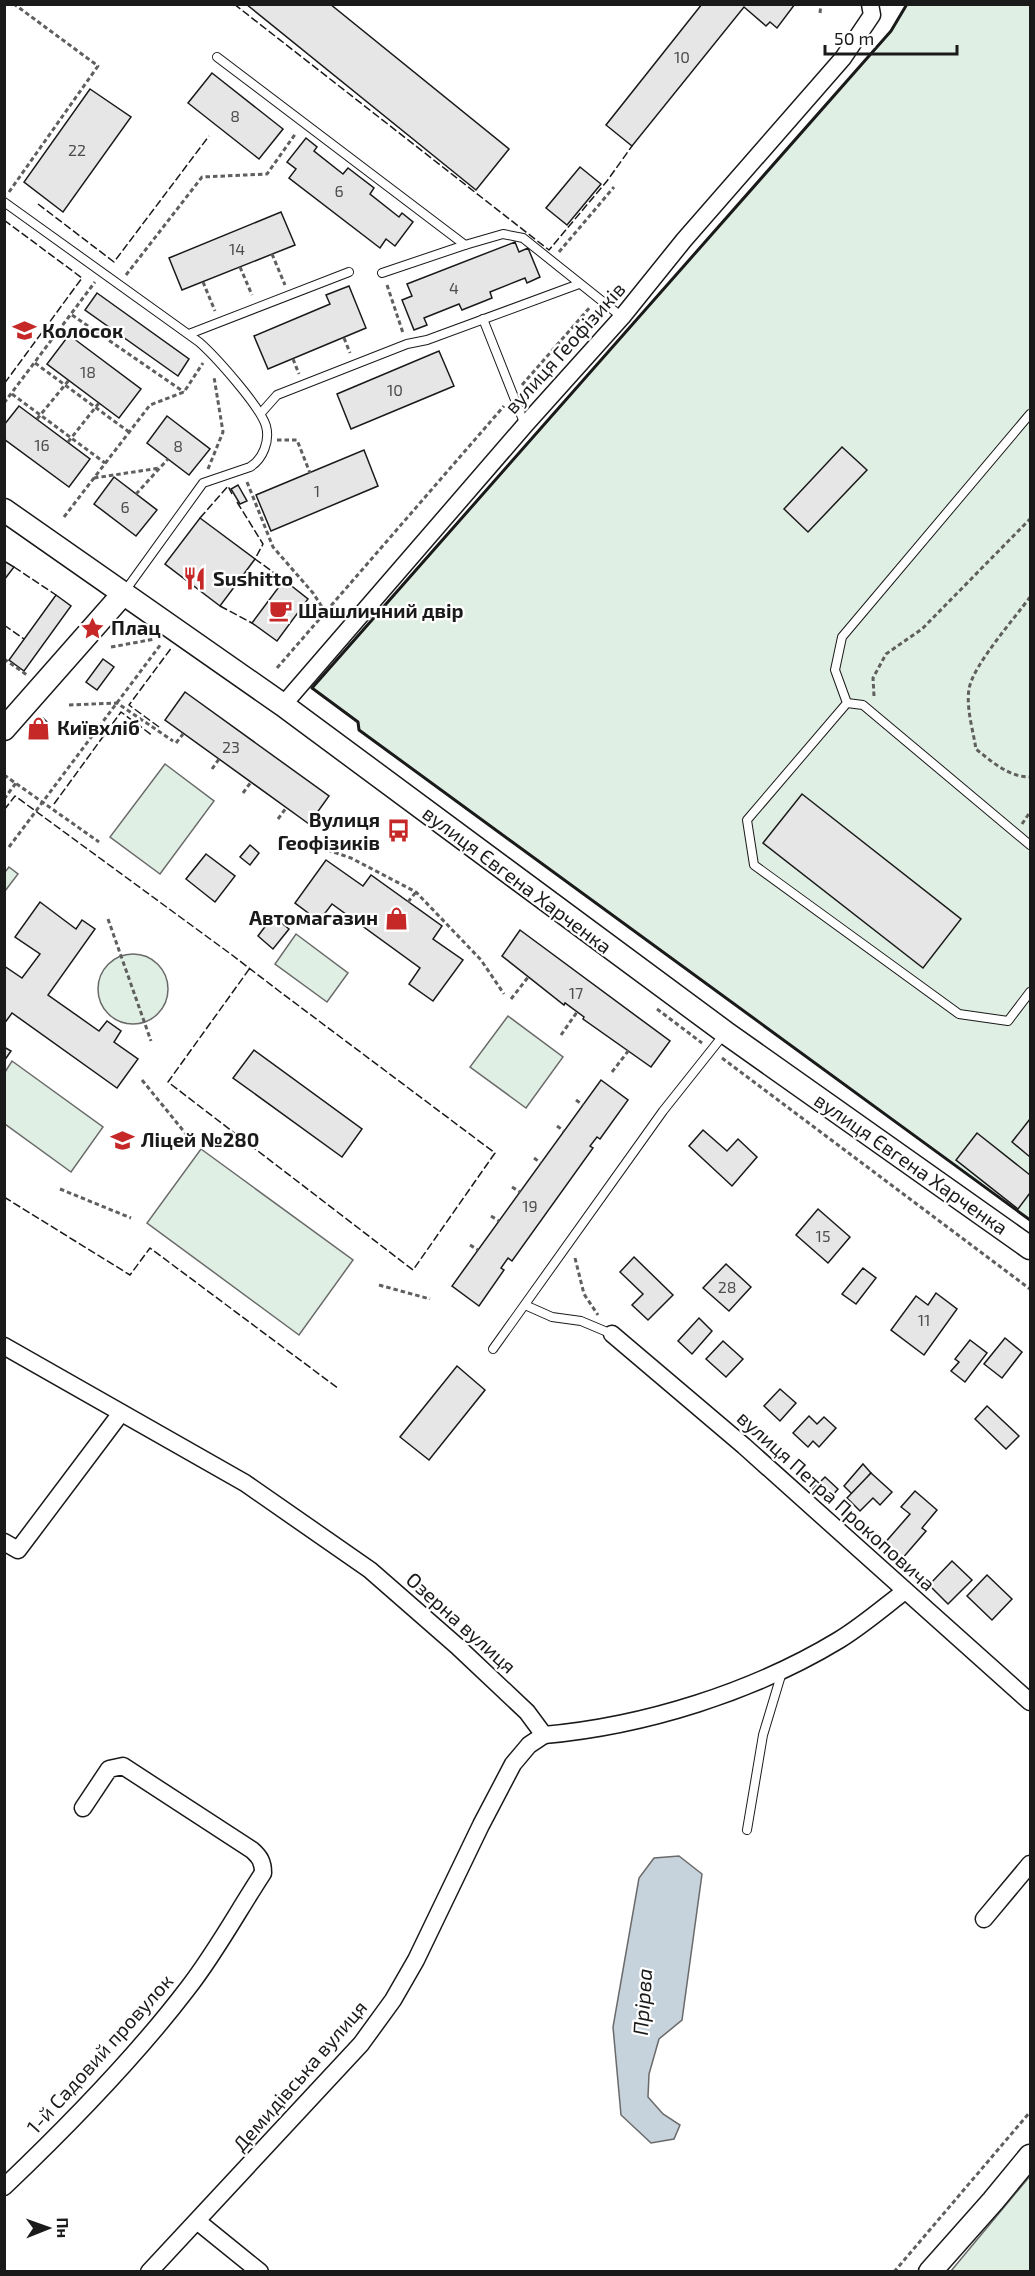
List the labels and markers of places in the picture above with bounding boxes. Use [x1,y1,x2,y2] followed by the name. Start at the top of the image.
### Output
[11,318,37,344] school or university icon: Колосок
[42,318,123,342] place label: Колосок
[182,566,208,592] restaurant icon: Sushitto
[213,566,293,590] place label: Sushitto
[267,598,293,624] cafe icon: Шашличний двір
[298,598,464,622] place label: Шашличний двір
[80,615,106,641] place icon: Плац
[111,615,161,639] place label: Плац
[26,715,52,741] shop icon: Київхліб
[57,715,140,739] place label: Київхліб
[277,807,380,854] place label: Вулиця Геофізиків
[385,818,411,844] bus stop icon: Вулиця Геофізиків
[249,905,378,929] place label: Автомагазин
[383,905,409,931] shop icon: Автомагазин
[110,1127,136,1153] school or university icon: Ліцей №280
[141,1127,259,1151] place label: Ліцей №280

